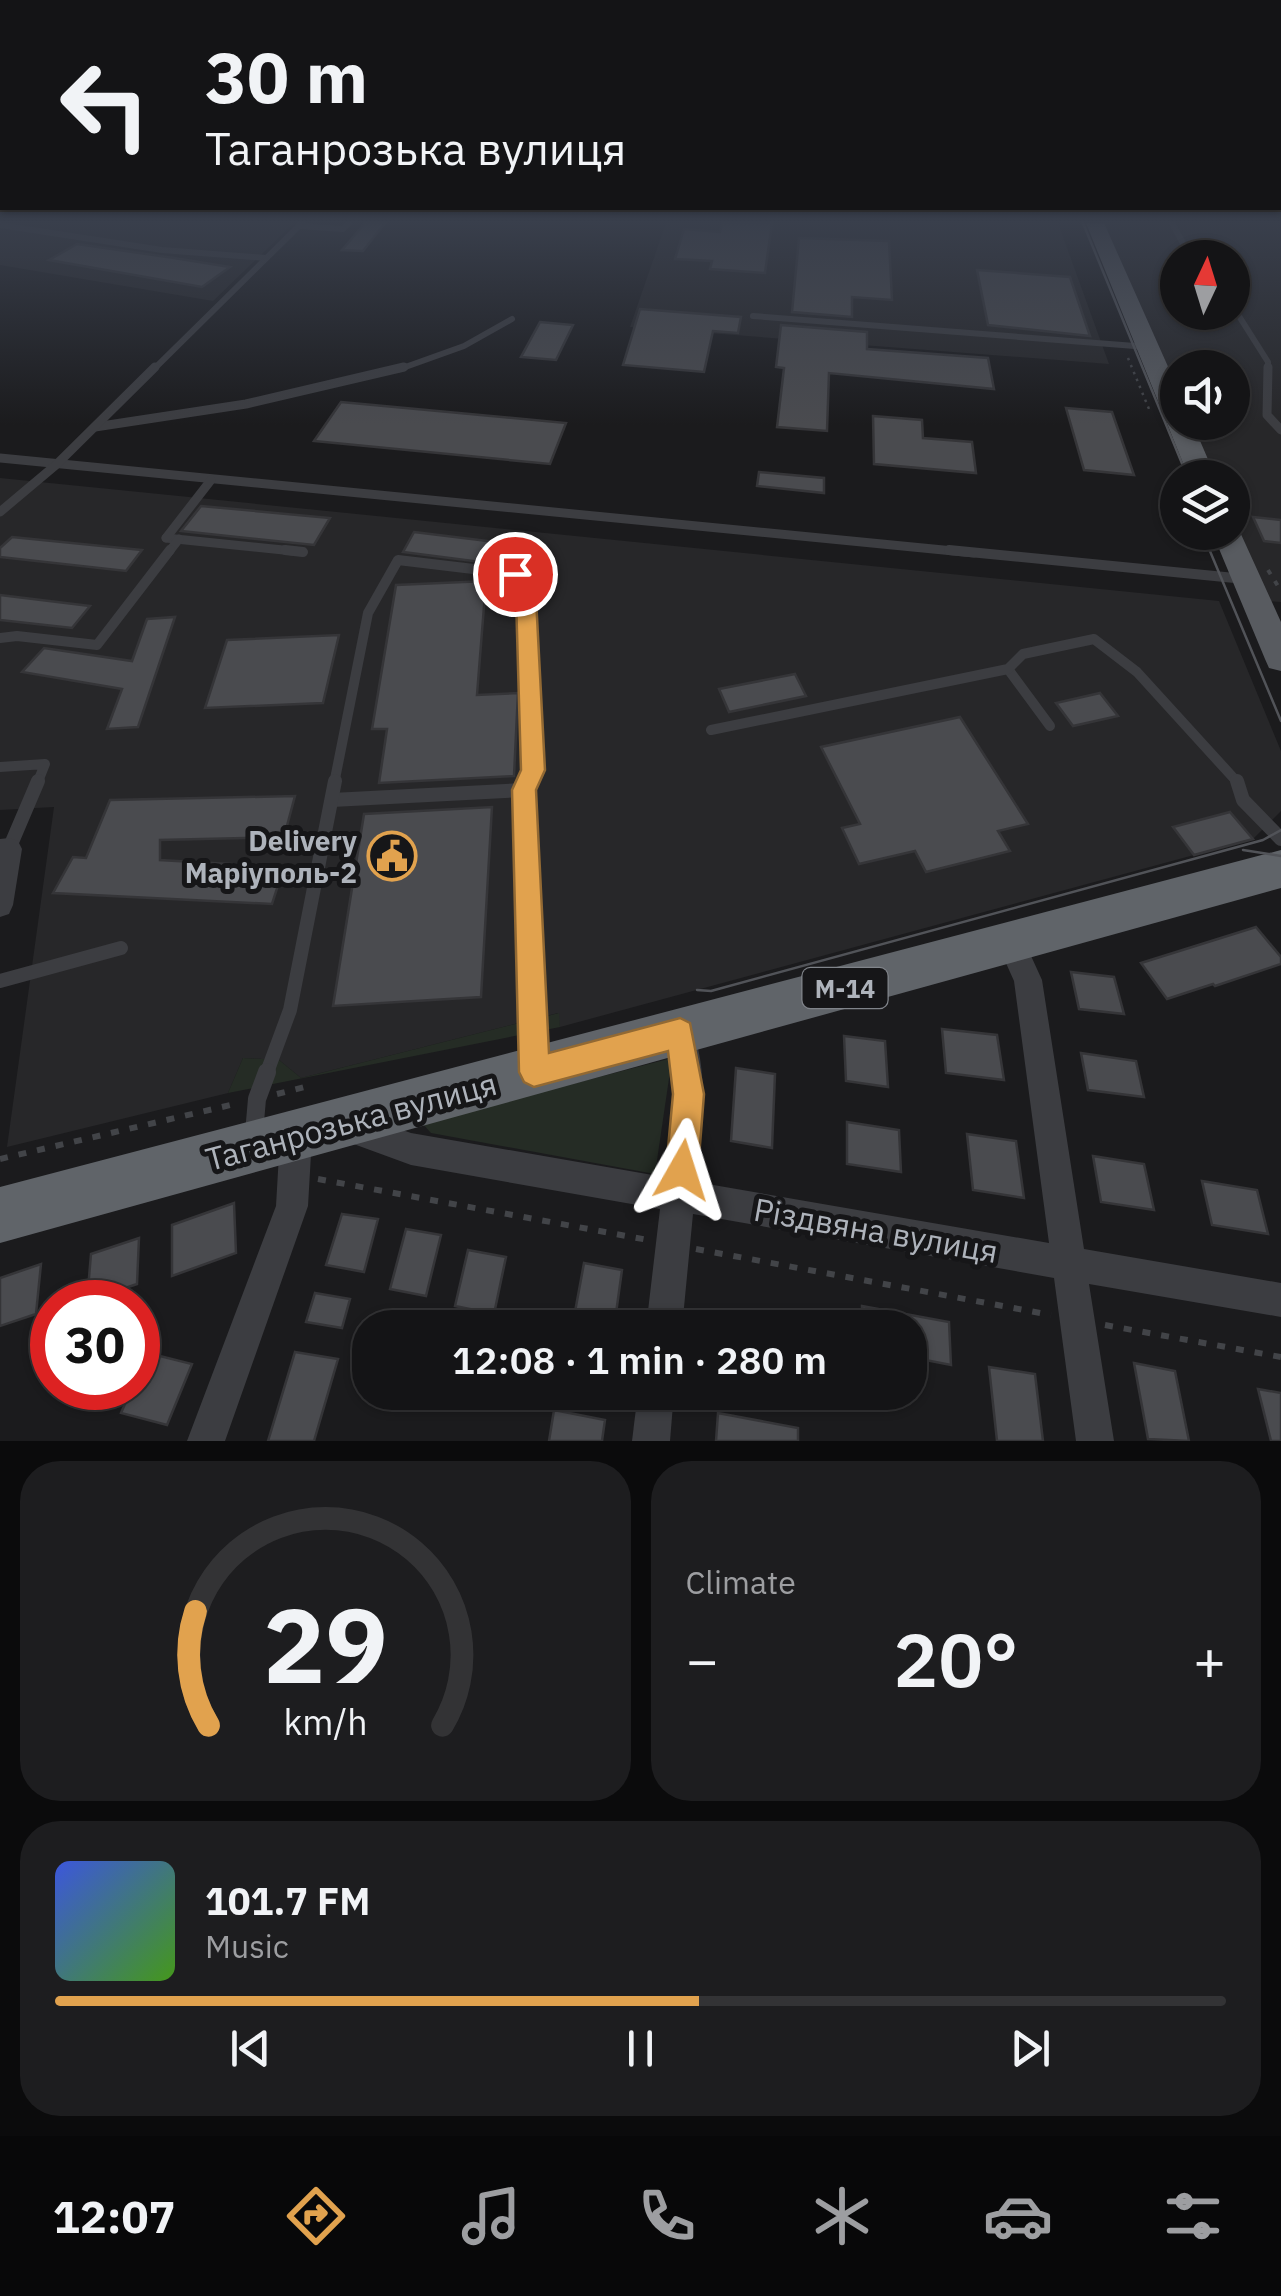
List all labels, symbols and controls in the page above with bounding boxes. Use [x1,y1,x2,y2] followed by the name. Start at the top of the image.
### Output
[205,31,368,122] text: 30 m
[40,40,170,170] icon: left
[205,119,626,177] text: Таганрозька вулиця
[1160,240,1250,330] north arrow
[1160,240,1250,550] map controls
[1160,350,1250,440] button: sound
[1160,460,1250,550] button: layers
[473,532,558,617] pin
[488,547,543,602] icon: arrive
[185,822,357,891] place label: Delivery Марiуполь-2
[366,830,418,882] public building icon: Delivery Марiуполь-2
[802,968,888,1008] road number: М-14
[201,1062,501,1180] street label: Таганрозька вулиця
[630,1118,734,1222] position arrow
[751,1188,1001,1272] street label: Різдвяна вулиця
[30,1280,160,1410] speed limit sign: 30
[452,1335,827,1384] text: 12:08 · 1 min · 280 m
[686,1561,796,1603] text: Climate
[263,1576,388,1712] text: 29
[893,1610,1018,1708] text: 20°
[686,1624,719,1695] text: −
[1193,1624,1226,1695] text: +
[283,1698,367,1745] text: km/h
[205,1876,370,1925] text: 101.7 FM
[205,1925,289,1967] text: Music
[223,2021,278,2076] icon: previous
[613,2021,668,2076] icon: pause
[1003,2021,1058,2076] icon: next
[281,2181,351,2251] icon: directions
[456,2181,526,2251] icon: music
[632,2181,702,2251] icon: phone
[807,2181,877,2251] icon: climate
[983,2181,1053,2251] icon: car
[1158,2181,1228,2251] icon: filters
[53,2187,176,2245] text: 12:07

